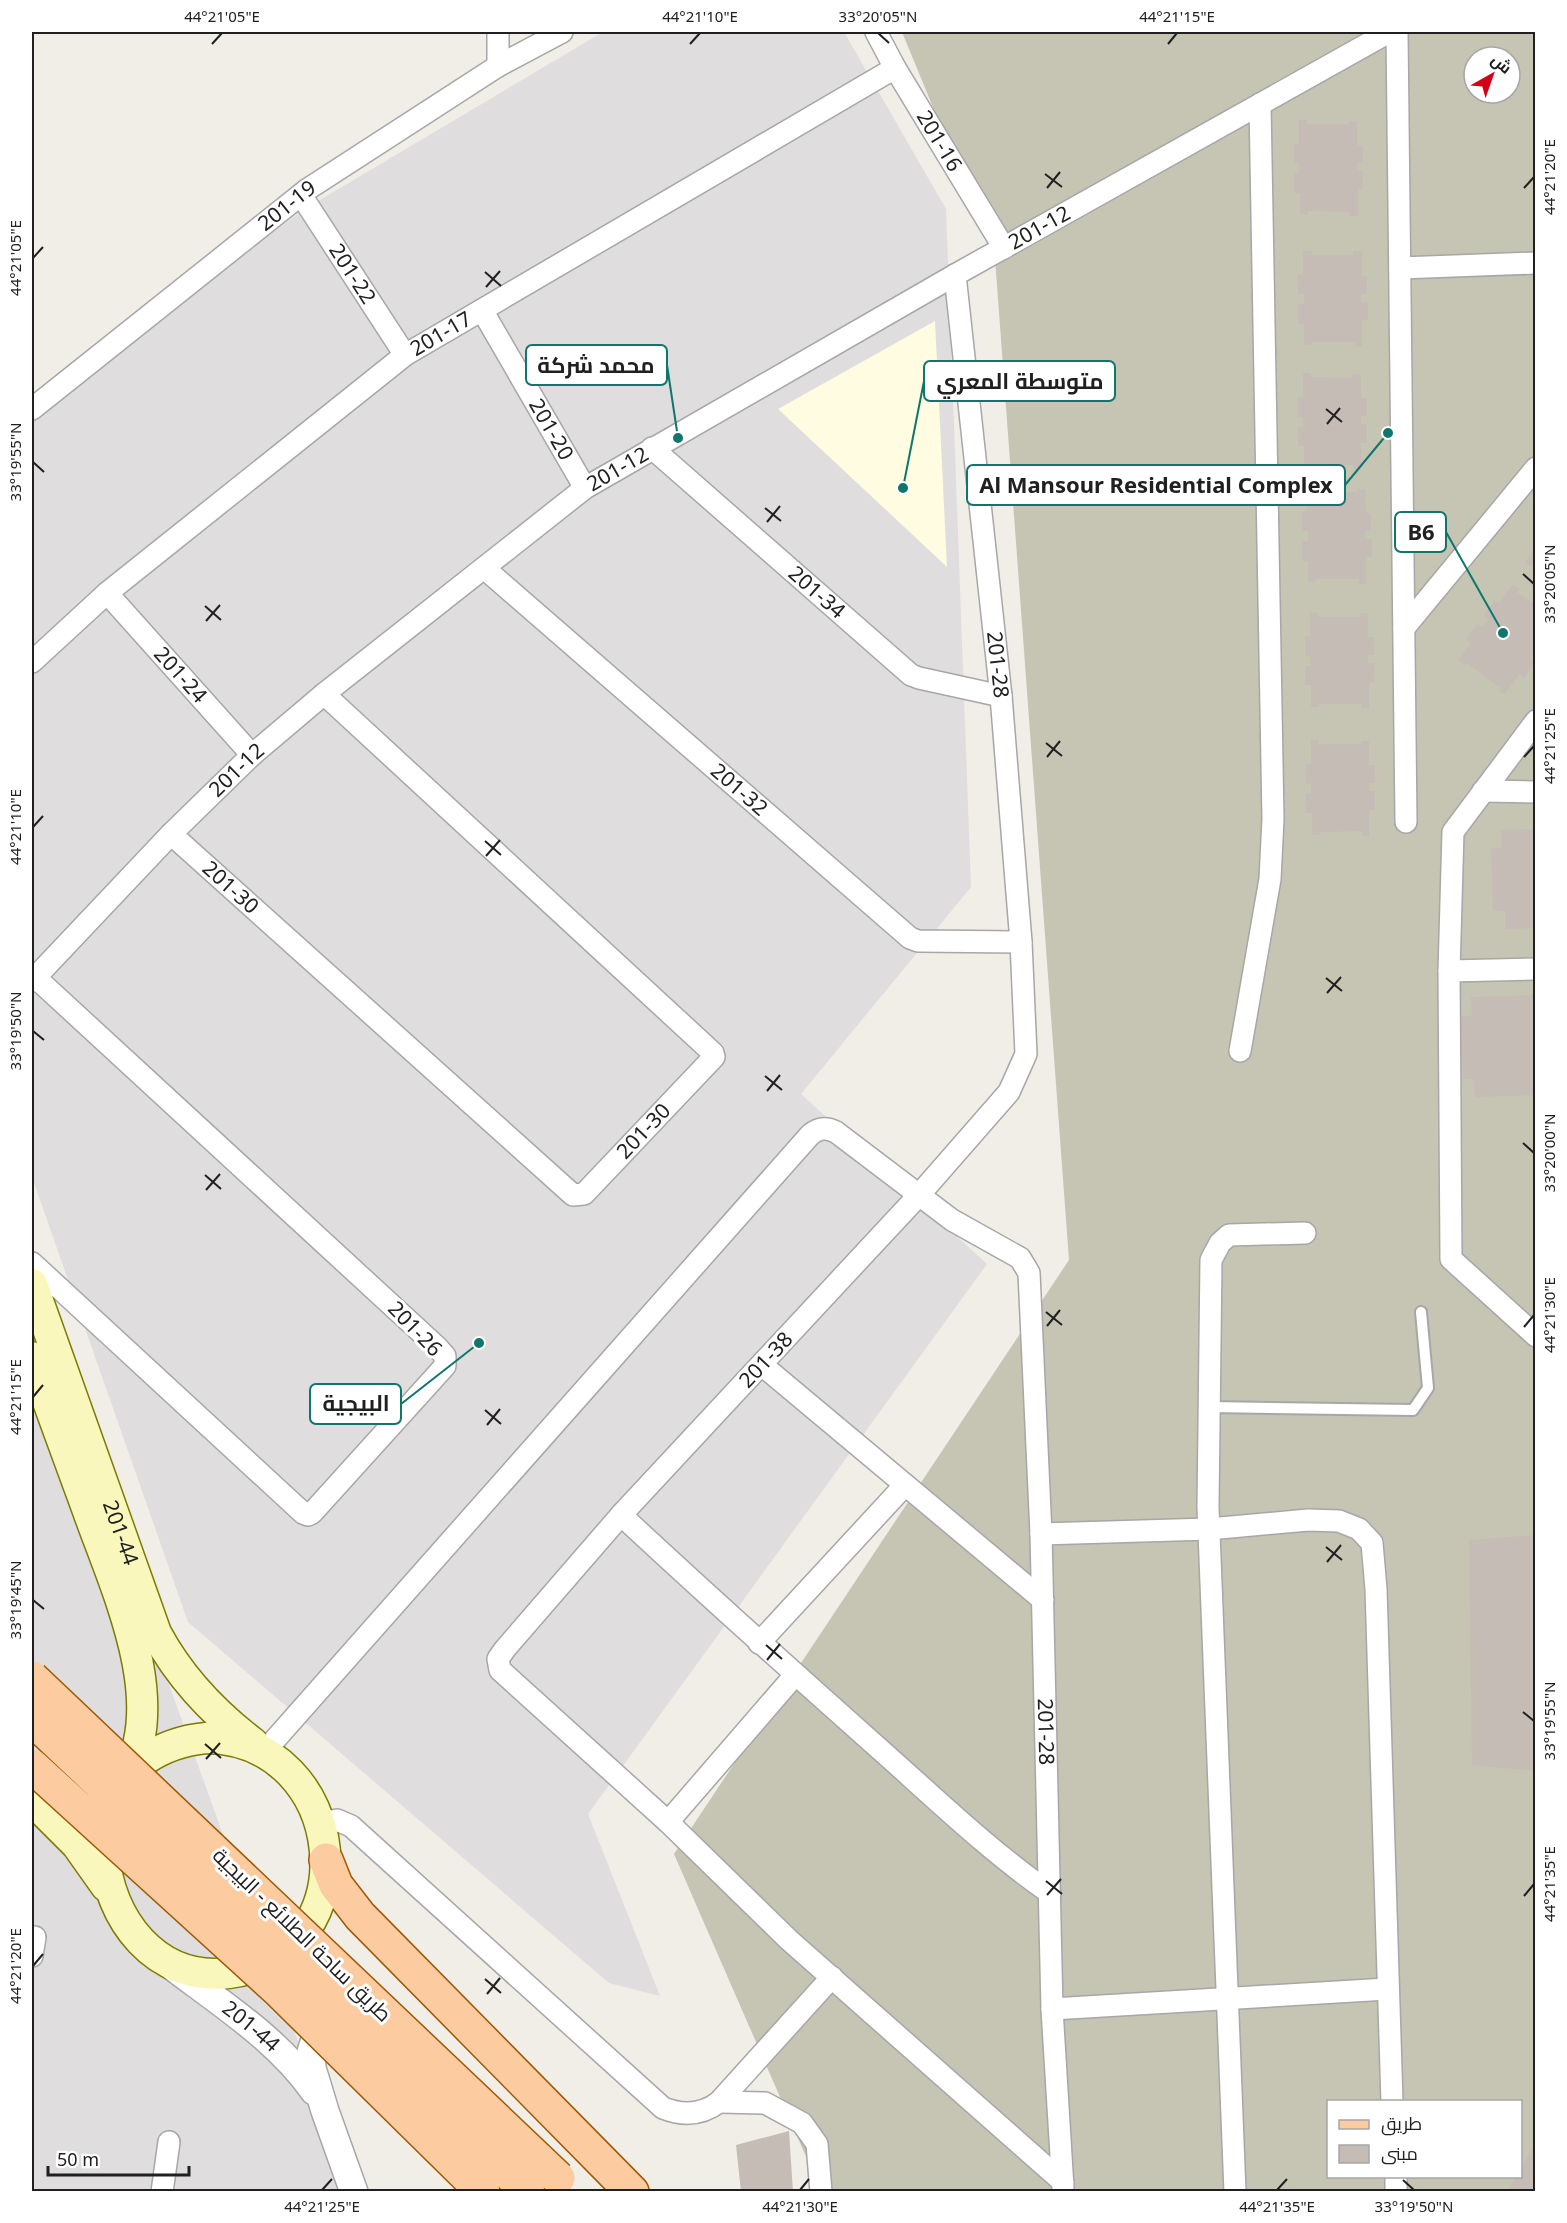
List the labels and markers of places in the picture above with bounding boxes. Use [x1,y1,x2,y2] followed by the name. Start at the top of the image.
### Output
[526,345,667,385] callout: محمد شركة
[924,361,1115,401] callout: متوسطة المعري
[967,465,1345,505] callout: Al Mansour Residential Complex
[1395,512,1446,552] callout: B6
[310,1384,401,1424] callout: البيجية

